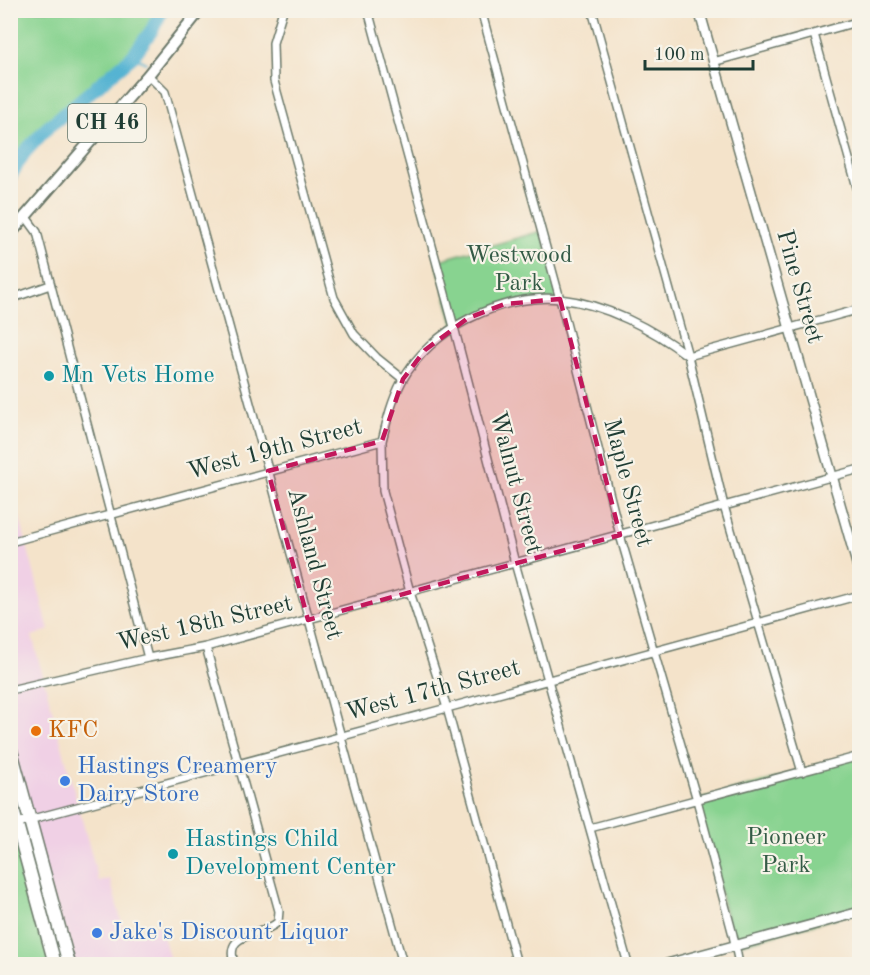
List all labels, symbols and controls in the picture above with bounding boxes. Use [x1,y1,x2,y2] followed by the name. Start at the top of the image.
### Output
[645,33,753,71] scale bar
[654,46,705,64] text: 100 m
[68,104,146,142] road number: CH 46
[771,227,827,347] street label: Pine Street
[466,244,573,296] park label: Westwood Park
[61,364,215,388] place label: Mn Vets Home
[42,369,56,383] marker: Mn Vets Home
[484,409,546,557] street label: Walnut Street
[185,415,365,485] street label: West 19th Street
[598,416,656,550] street label: Maple Street
[282,486,346,642] street label: Ashland Street
[115,592,295,656] street label: West 18th Street
[343,656,523,726] street label: West 17th Street
[48,719,98,743] place label: KFC
[29,724,43,738] marker: KFC
[77,755,278,807] place label: Hastings Creamery Dairy Store
[58,774,72,788] marker: Hastings Creamery Dairy Store
[746,826,826,878] park label: Pioneer Park
[185,828,396,880] place label: Hastings Child Development Center
[166,847,180,861] marker: Hastings Child Development Center
[109,921,348,945] place label: Jake's Discount Liquor
[90,926,104,940] marker: Jake's Discount Liquor

